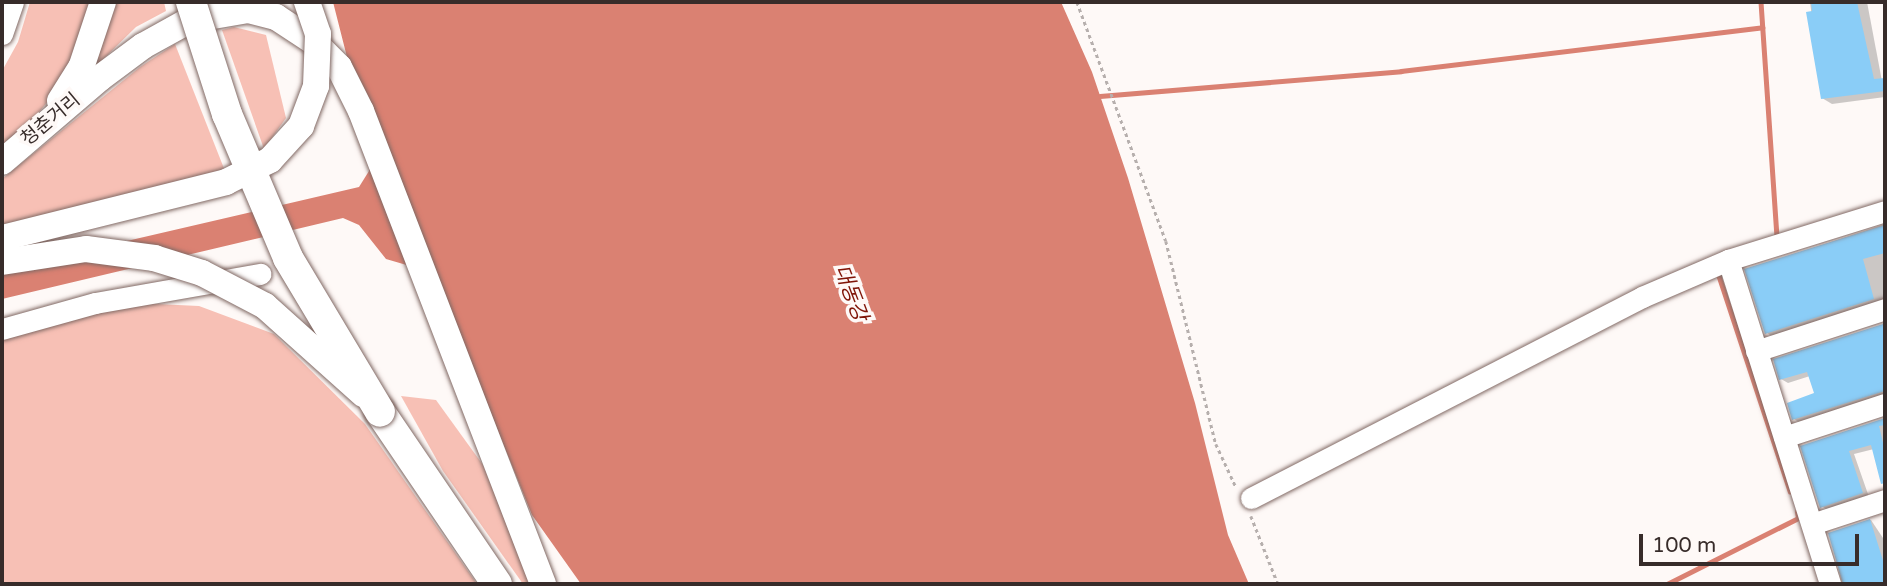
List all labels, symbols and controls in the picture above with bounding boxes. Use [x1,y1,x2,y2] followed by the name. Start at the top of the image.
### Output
[17,89,85,151] street label: 청춘거리
[828,261,872,325] water label: 대동강
[1642,520,1862,564] scale bar
[1652,533,1716,558] text: 100 m

